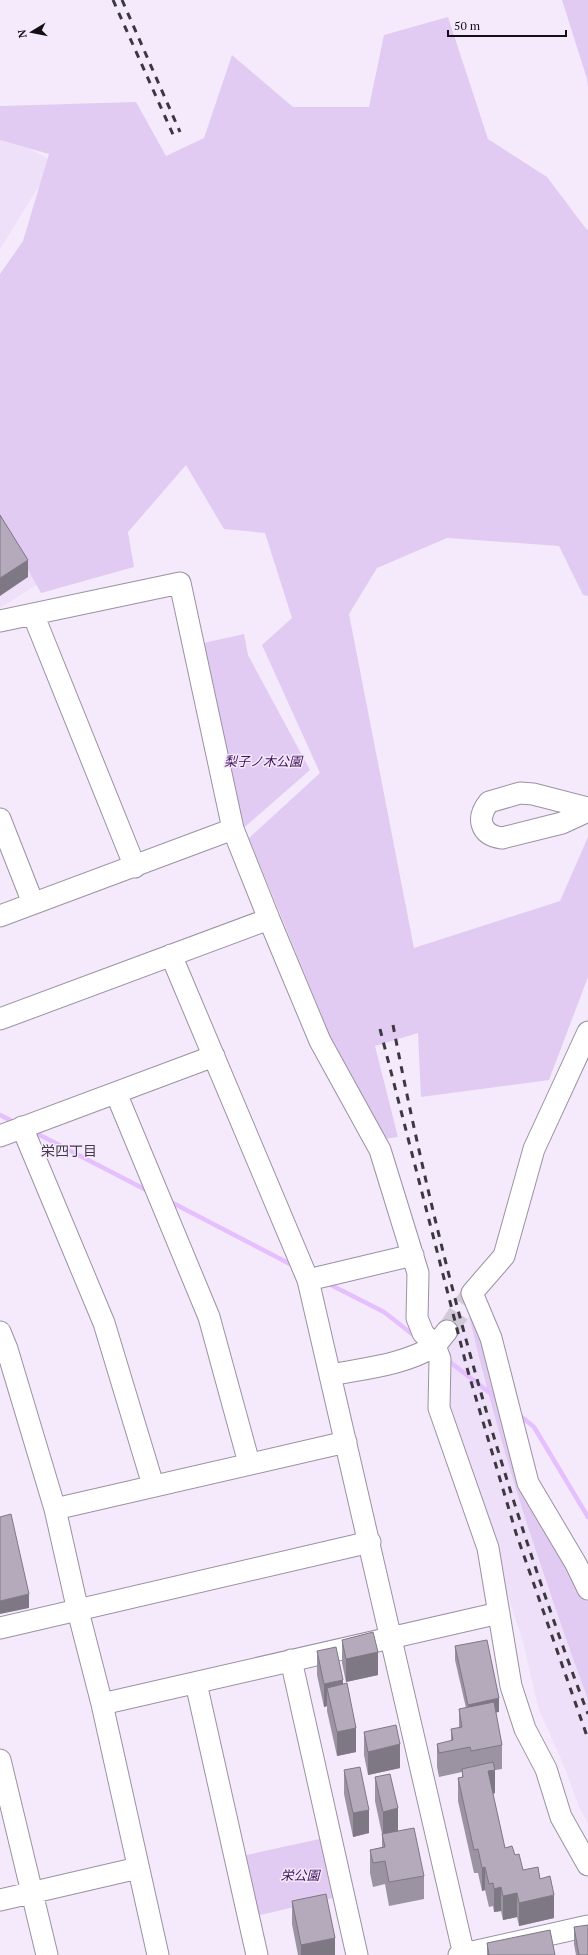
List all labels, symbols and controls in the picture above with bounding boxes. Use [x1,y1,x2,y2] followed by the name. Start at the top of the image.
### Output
[12,12,52,52] north arrow
[448,12,566,38] scale bar
[454,18,481,33] text: 50 m
[14,28,30,39] text: N
[224,752,304,770] park label: 梨子ノ木公園
[41,1141,97,1160] district label: 栄四丁目
[280,1866,321,1884] park label: 栄公園

